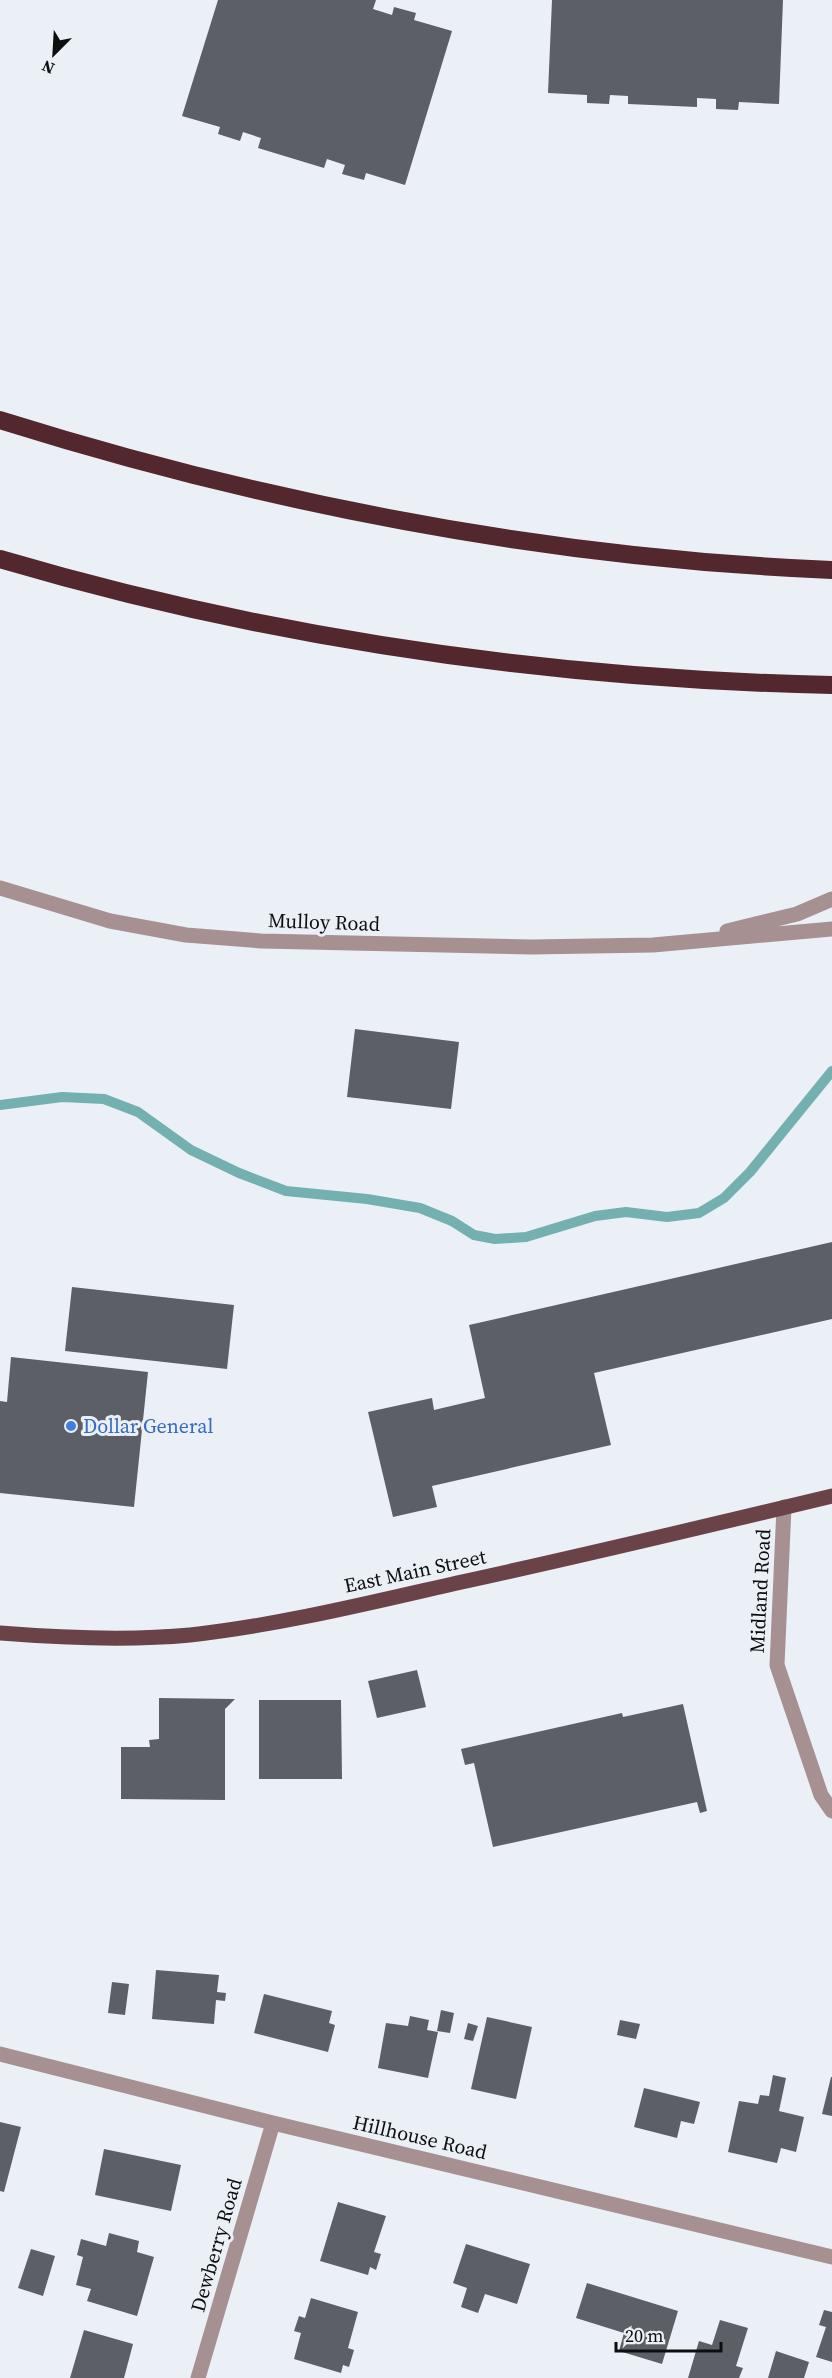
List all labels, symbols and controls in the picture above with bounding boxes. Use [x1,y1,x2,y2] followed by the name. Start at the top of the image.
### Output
[24,24,84,84] north arrow
[38,55,58,80] text: N
[267,906,381,938] street label: Mulloy Road
[83,1412,213,1440] place label: Dollar General
[64,1419,78,1433] marker: Dollar General
[743,1527,777,1654] street label: Midland Road
[341,1542,489,1600] street label: East Main Street
[350,2108,491,2166] street label: Hillhouse Road
[183,2174,249,2315] street label: Dewberry Road
[616,2315,721,2353] scale bar
[625,2323,663,2348] text: 20 m

